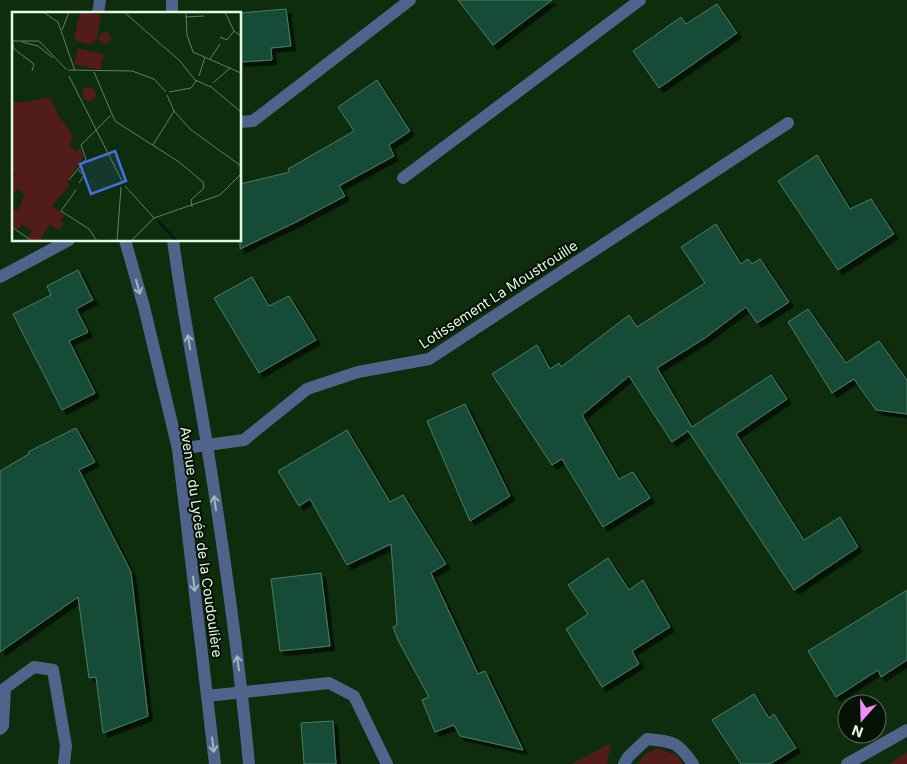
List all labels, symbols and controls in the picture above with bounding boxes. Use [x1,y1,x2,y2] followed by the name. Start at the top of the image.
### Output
[12,12,241,241] inset map
[416,236,580,352] street label: Lotissement La Moustrouille
[134,279,143,295] one-way arrow
[183,335,193,351] one-way arrow
[177,426,227,658] street label: Avenue du Lycée de la Coudoulière
[210,495,220,511] one-way arrow
[189,575,199,591] one-way arrow
[233,656,243,672] one-way arrow
[837,694,887,744] north arrow
[849,722,865,741] text: N
[208,737,218,753] one-way arrow

